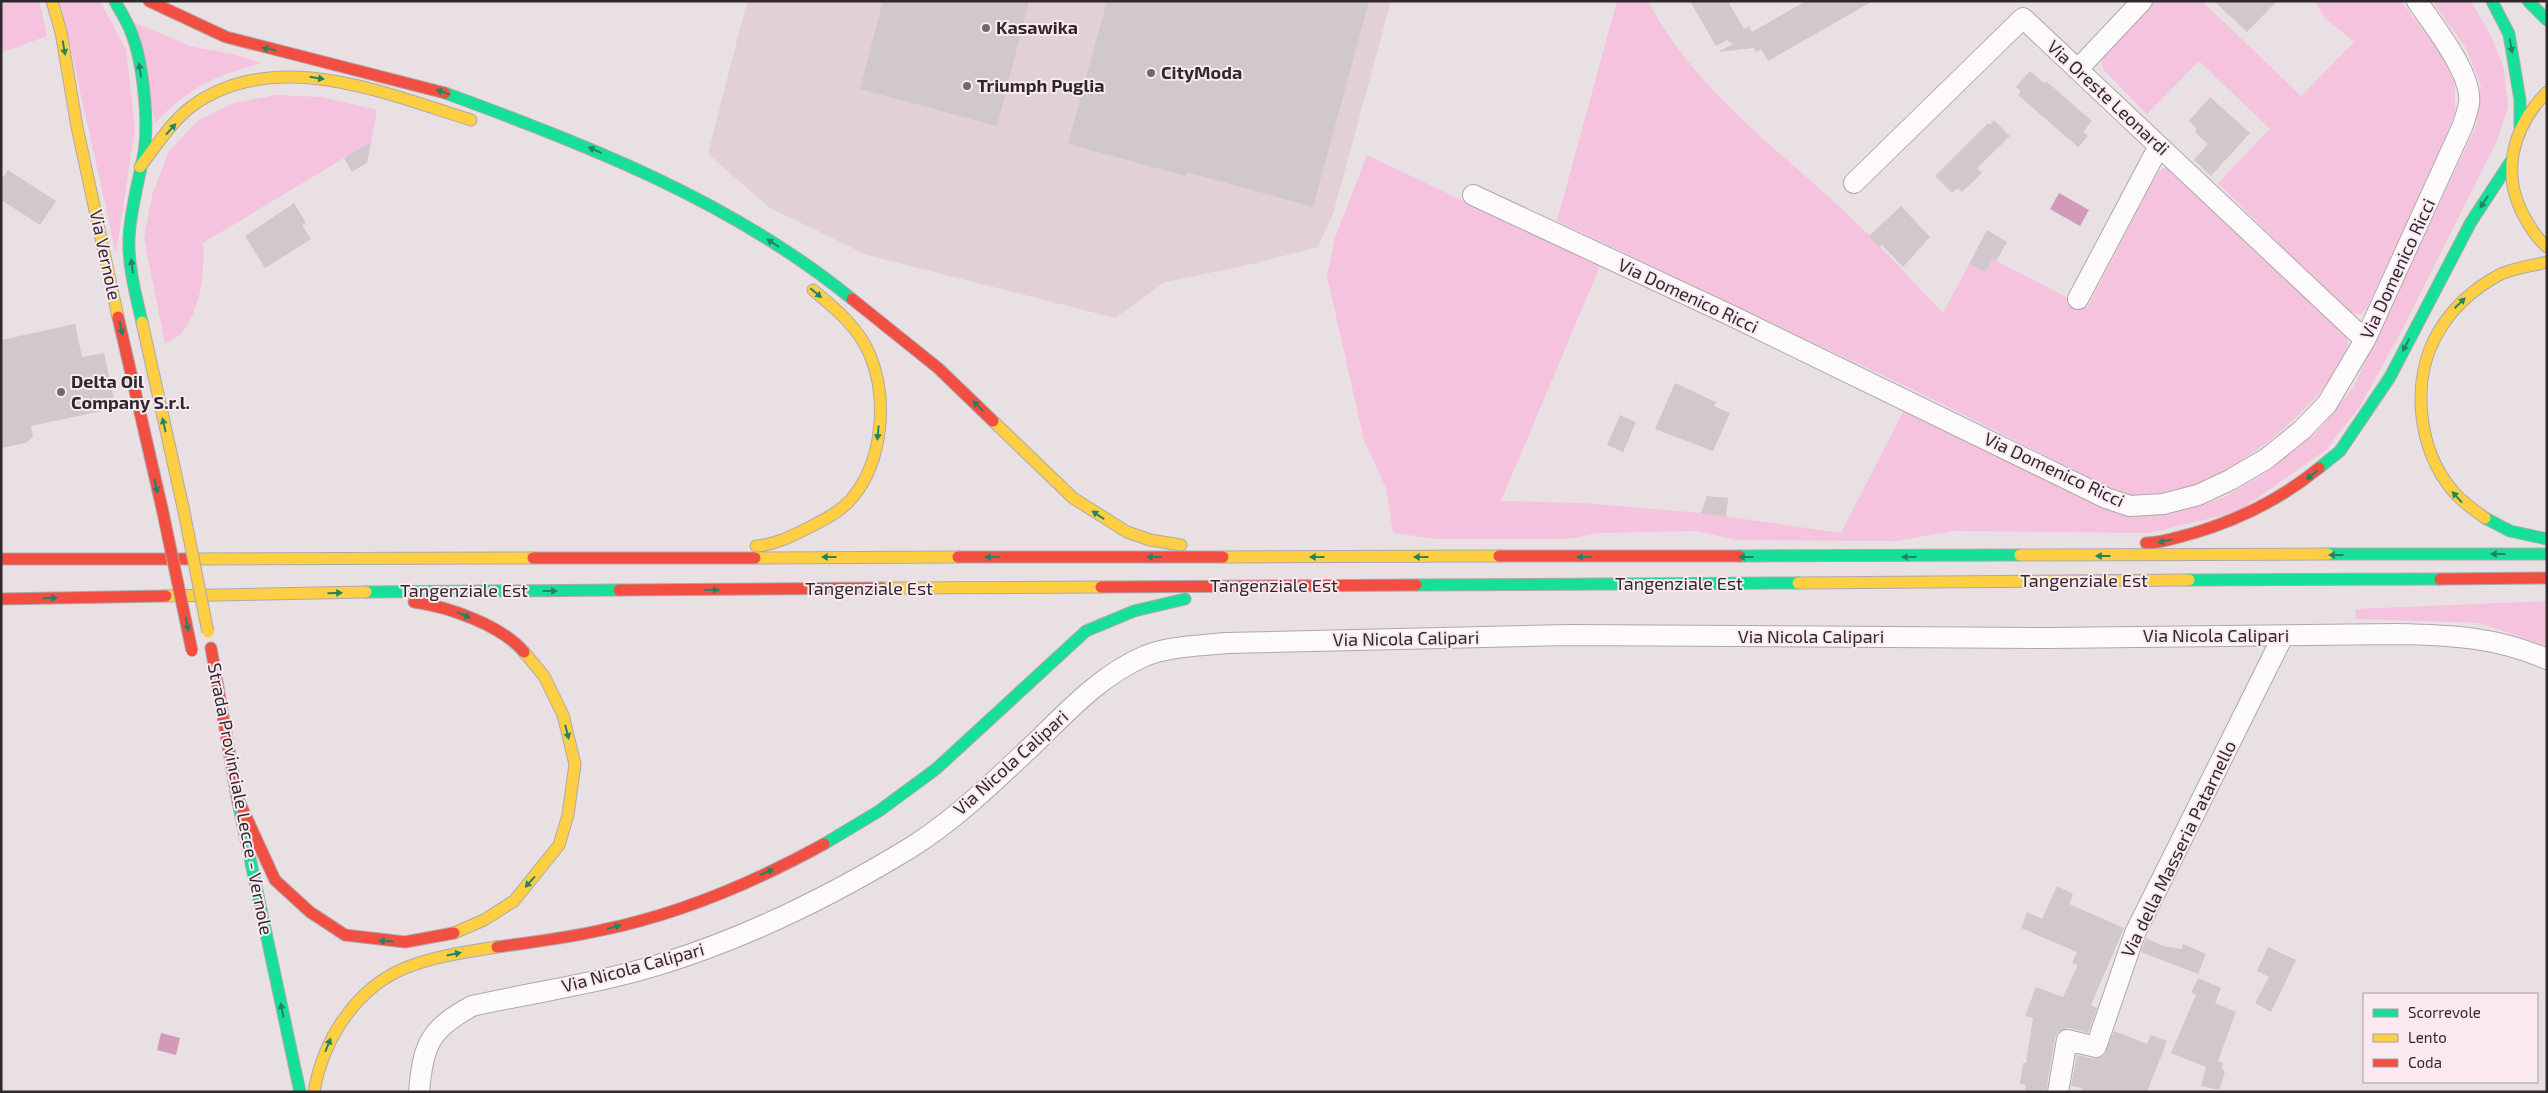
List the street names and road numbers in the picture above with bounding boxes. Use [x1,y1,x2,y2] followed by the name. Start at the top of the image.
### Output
[2043,35,2174,160] street label: Via Oreste Leonardi
[2355,195,2439,342] street label: Via Domenico Ricci
[86,208,126,302] street label: Via Vernole
[1615,253,1762,337] street label: Via Domenico Ricci
[1981,427,2128,511] street label: Via Domenico Ricci
[2020,569,2148,591] street label: Tangenziale Est
[1615,572,1743,594] street label: Tangenziale Est
[1210,574,1338,596] street label: Tangenziale Est
[805,577,933,599] street label: Tangenziale Est
[400,579,528,601] street label: Tangenziale Est
[2143,624,2289,646] street label: Via Nicola Calipari
[1738,625,1884,647] street label: Via Nicola Calipari
[1333,626,1479,650] street label: Via Nicola Calipari
[204,661,278,937] street label: Strada Provinciale Lecce - Vernole
[949,705,1072,819] street label: Via Nicola Calipari
[2116,737,2240,961] street label: Via della Masseria Patarnello
[559,937,706,997] street label: Via Nicola Calipari

